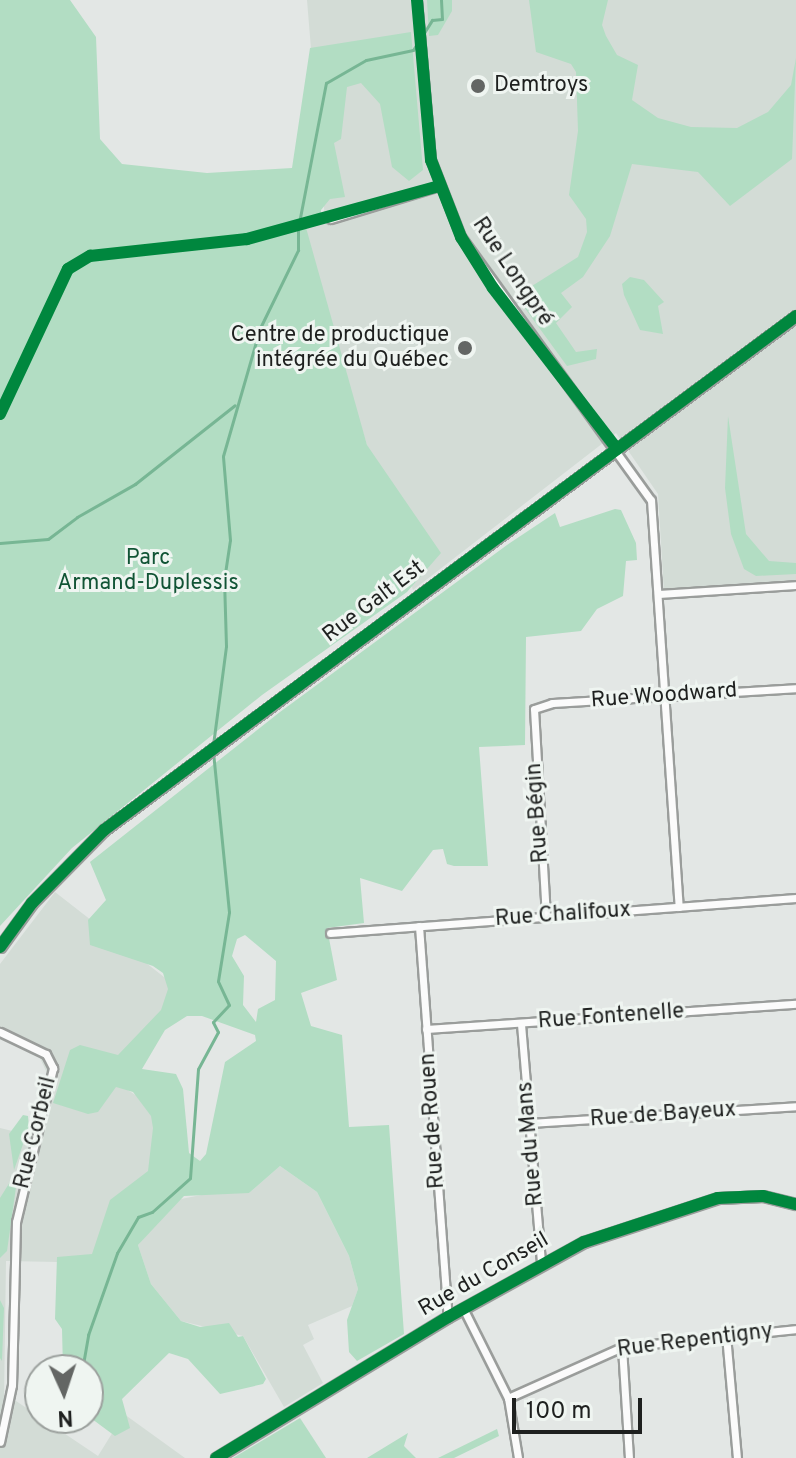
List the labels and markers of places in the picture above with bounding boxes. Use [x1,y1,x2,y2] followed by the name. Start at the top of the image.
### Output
[494,73,588,99] place label: Demtroys
[469,77,487,95] marker: Demtroys
[230,322,449,374] place label: Centre de productique intégrée du Québec
[456,339,474,357] marker: Centre de productique intégrée du Québec

